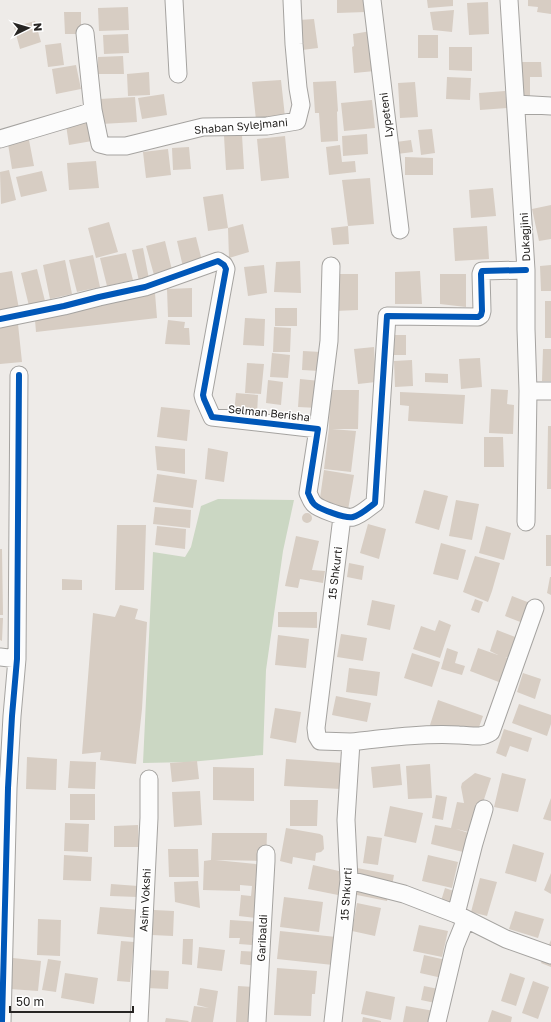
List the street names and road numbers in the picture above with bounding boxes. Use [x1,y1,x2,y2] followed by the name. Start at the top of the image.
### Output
[376,92,395,138] street label: Lypeteni
[194,115,288,136] street label: Shaban Sylejmani
[517,212,532,262] street label: Dukagjini
[227,402,311,423] street label: Selman Berisha
[325,546,344,600] street label: 15 Shkurti
[337,867,354,921] street label: 15 Shkurti
[136,868,153,932] street label: Asim Vokshi
[254,914,269,962] street label: Garibaldi

